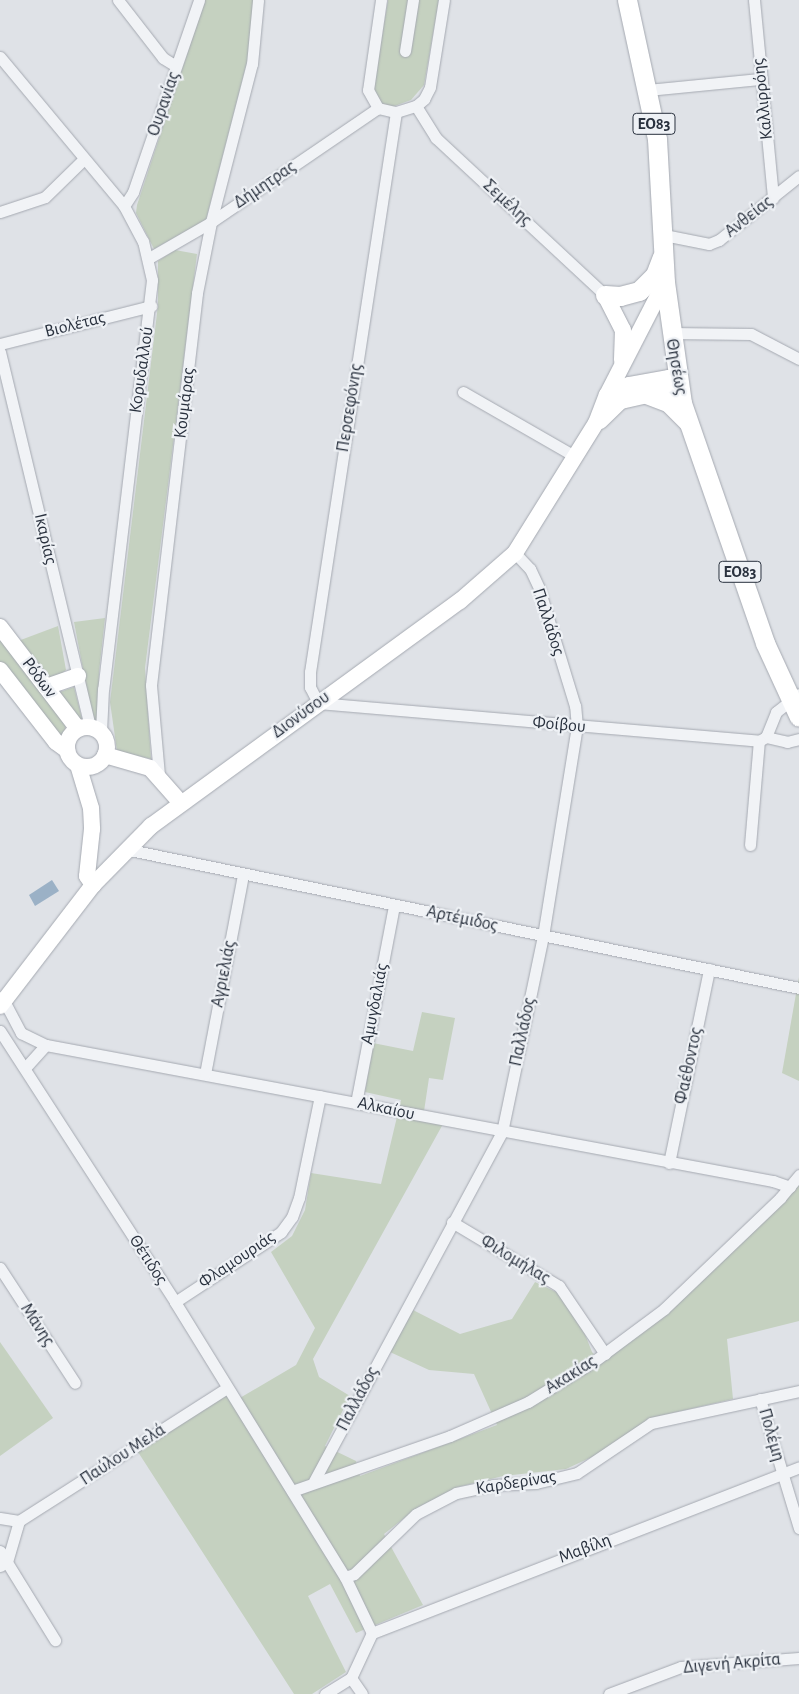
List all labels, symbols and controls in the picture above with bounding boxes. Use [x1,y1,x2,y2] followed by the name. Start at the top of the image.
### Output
[748,57,778,141] street label: Καλλιρρόης
[143,69,185,139] street label: Ουρανίας
[632,110,676,138] road number: ΕΟ83
[230,156,300,214] street label: Δήμητρας
[478,175,536,231] street label: Σεμέλης
[721,191,777,243] street label: Ανθείας
[42,307,108,343] street label: Βιολέτας
[125,325,159,415] street label: Κορυδαλλού
[660,337,692,397] street label: Θησέως
[332,362,368,454] street label: Περσεφόνης
[170,366,200,440] street label: Κουμάρας
[29,511,61,567] street label: Ικαρίας
[718,558,762,586] road number: ΕΟ83
[527,585,569,659] street label: Παλλάδος
[17,654,61,702] street label: Ρόδων
[268,687,334,743] street label: Διονύσου
[531,712,587,738] street label: Φοίβου
[424,901,500,937] street label: Αρτέμιδος
[207,939,241,1009] street label: Αγριελιάς
[357,962,393,1046] street label: Αμυγδαλιάς
[505,996,541,1068] street label: Παλλάδος
[670,1026,708,1106] street label: Φαέθοντος
[355,1092,417,1126] street label: Αλκαίου
[195,1227,279,1293] street label: Φλαμουριάς
[124,1231,172,1289] street label: Θέτιδος
[476,1231,554,1289] street label: Φιλομήλας
[15,1299,59,1351] street label: Μάνης
[541,1351,601,1399] street label: Ακακίας
[332,1363,384,1435] street label: Παλλάδος
[753,1406,789,1464] street label: Πολέμη
[76,1419,170,1491] street label: Παύλου Μελά
[474,1466,558,1500] street label: Καρδερίνας
[556,1529,614,1569] street label: Μαβίλη
[682,1649,782,1679] street label: Διγενή Ακρίτα

